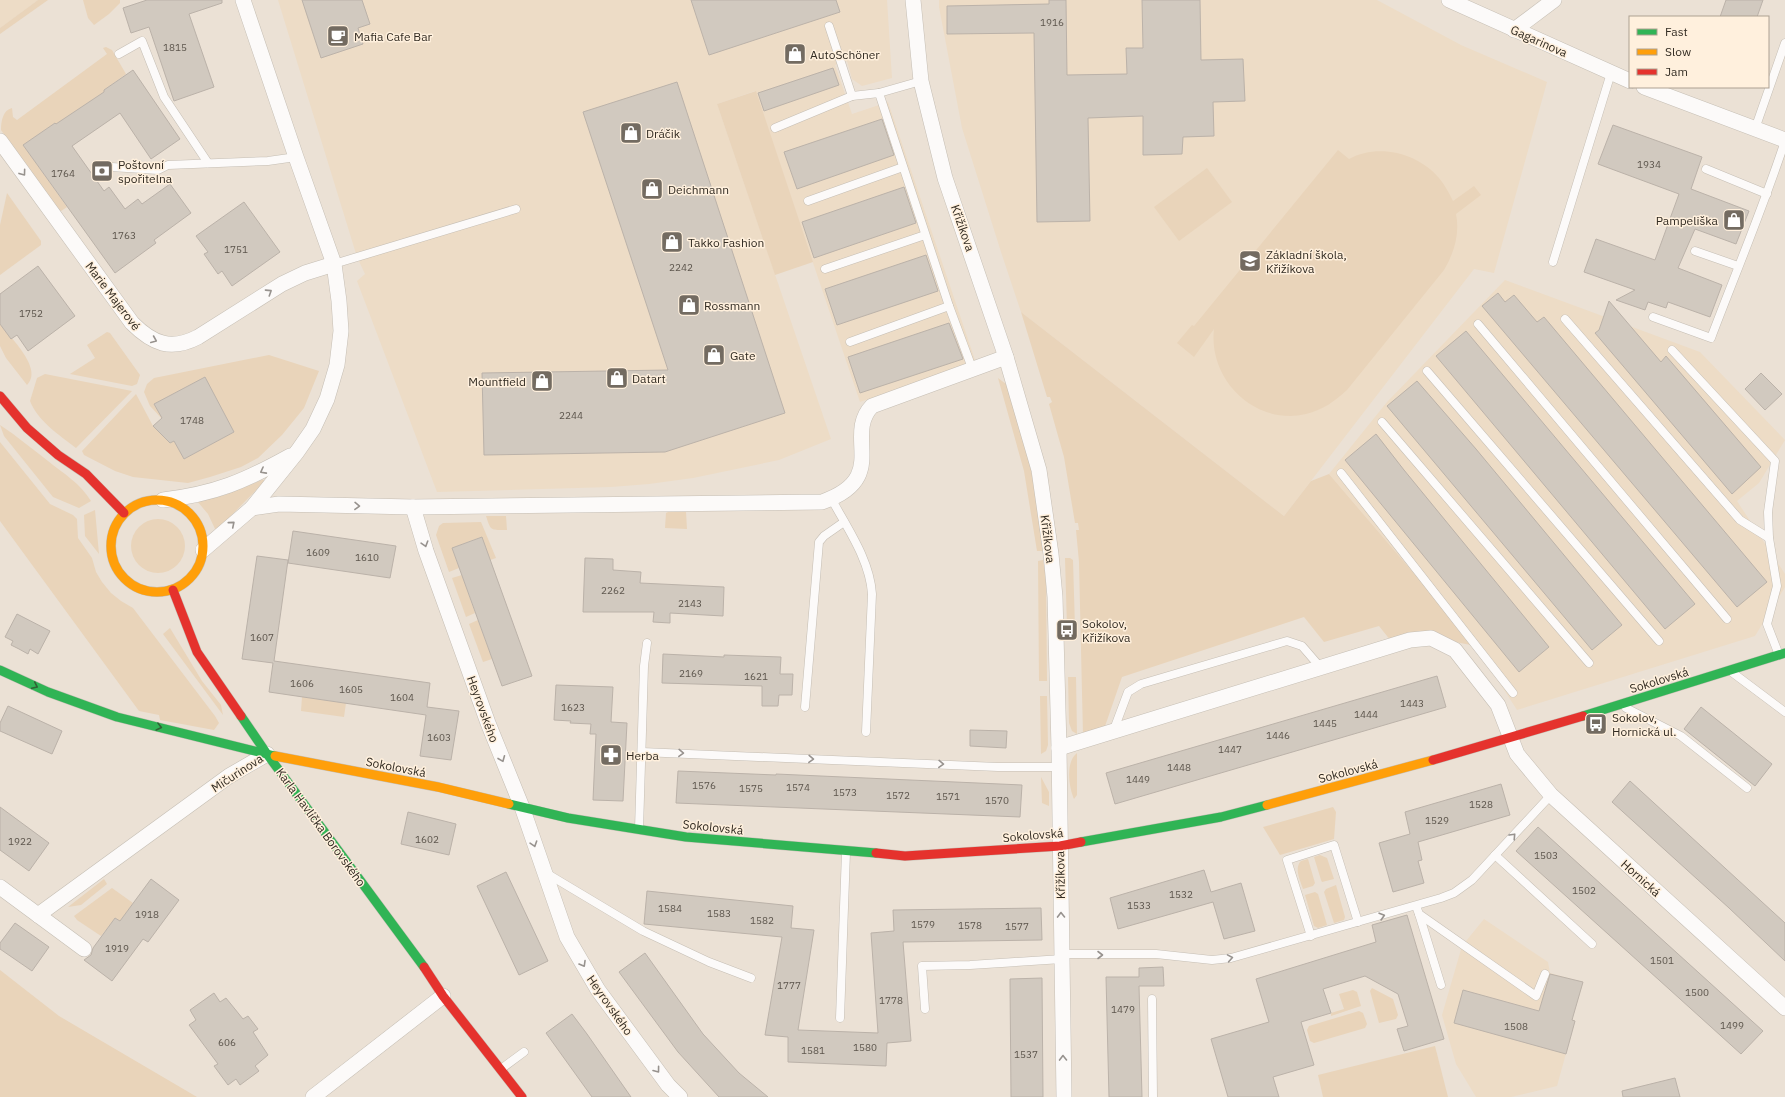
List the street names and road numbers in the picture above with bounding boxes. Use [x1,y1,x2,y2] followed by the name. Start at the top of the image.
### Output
[1508,22,1570,60] street label: Gagarinova
[948,203,978,254] street label: Křižíkova
[82,259,144,334] street label: Marie Majerové
[1038,514,1058,565] street label: Křižíkova
[1628,664,1691,696] street label: Sokolovská
[464,674,502,745] street label: Heyrovského
[208,750,266,795] street label: Mičurinova
[365,754,428,780] street label: Sokolovská
[1317,756,1380,786] street label: Sokolovská
[273,765,369,889] street label: Karla Havlíčka Borovského
[682,816,745,838] street label: Sokolovská
[1002,825,1065,845] street label: Sokolovská
[1052,850,1068,899] street label: Křižíkova
[1618,856,1664,900] street label: Hornická
[584,972,636,1038] street label: Heyrovského

